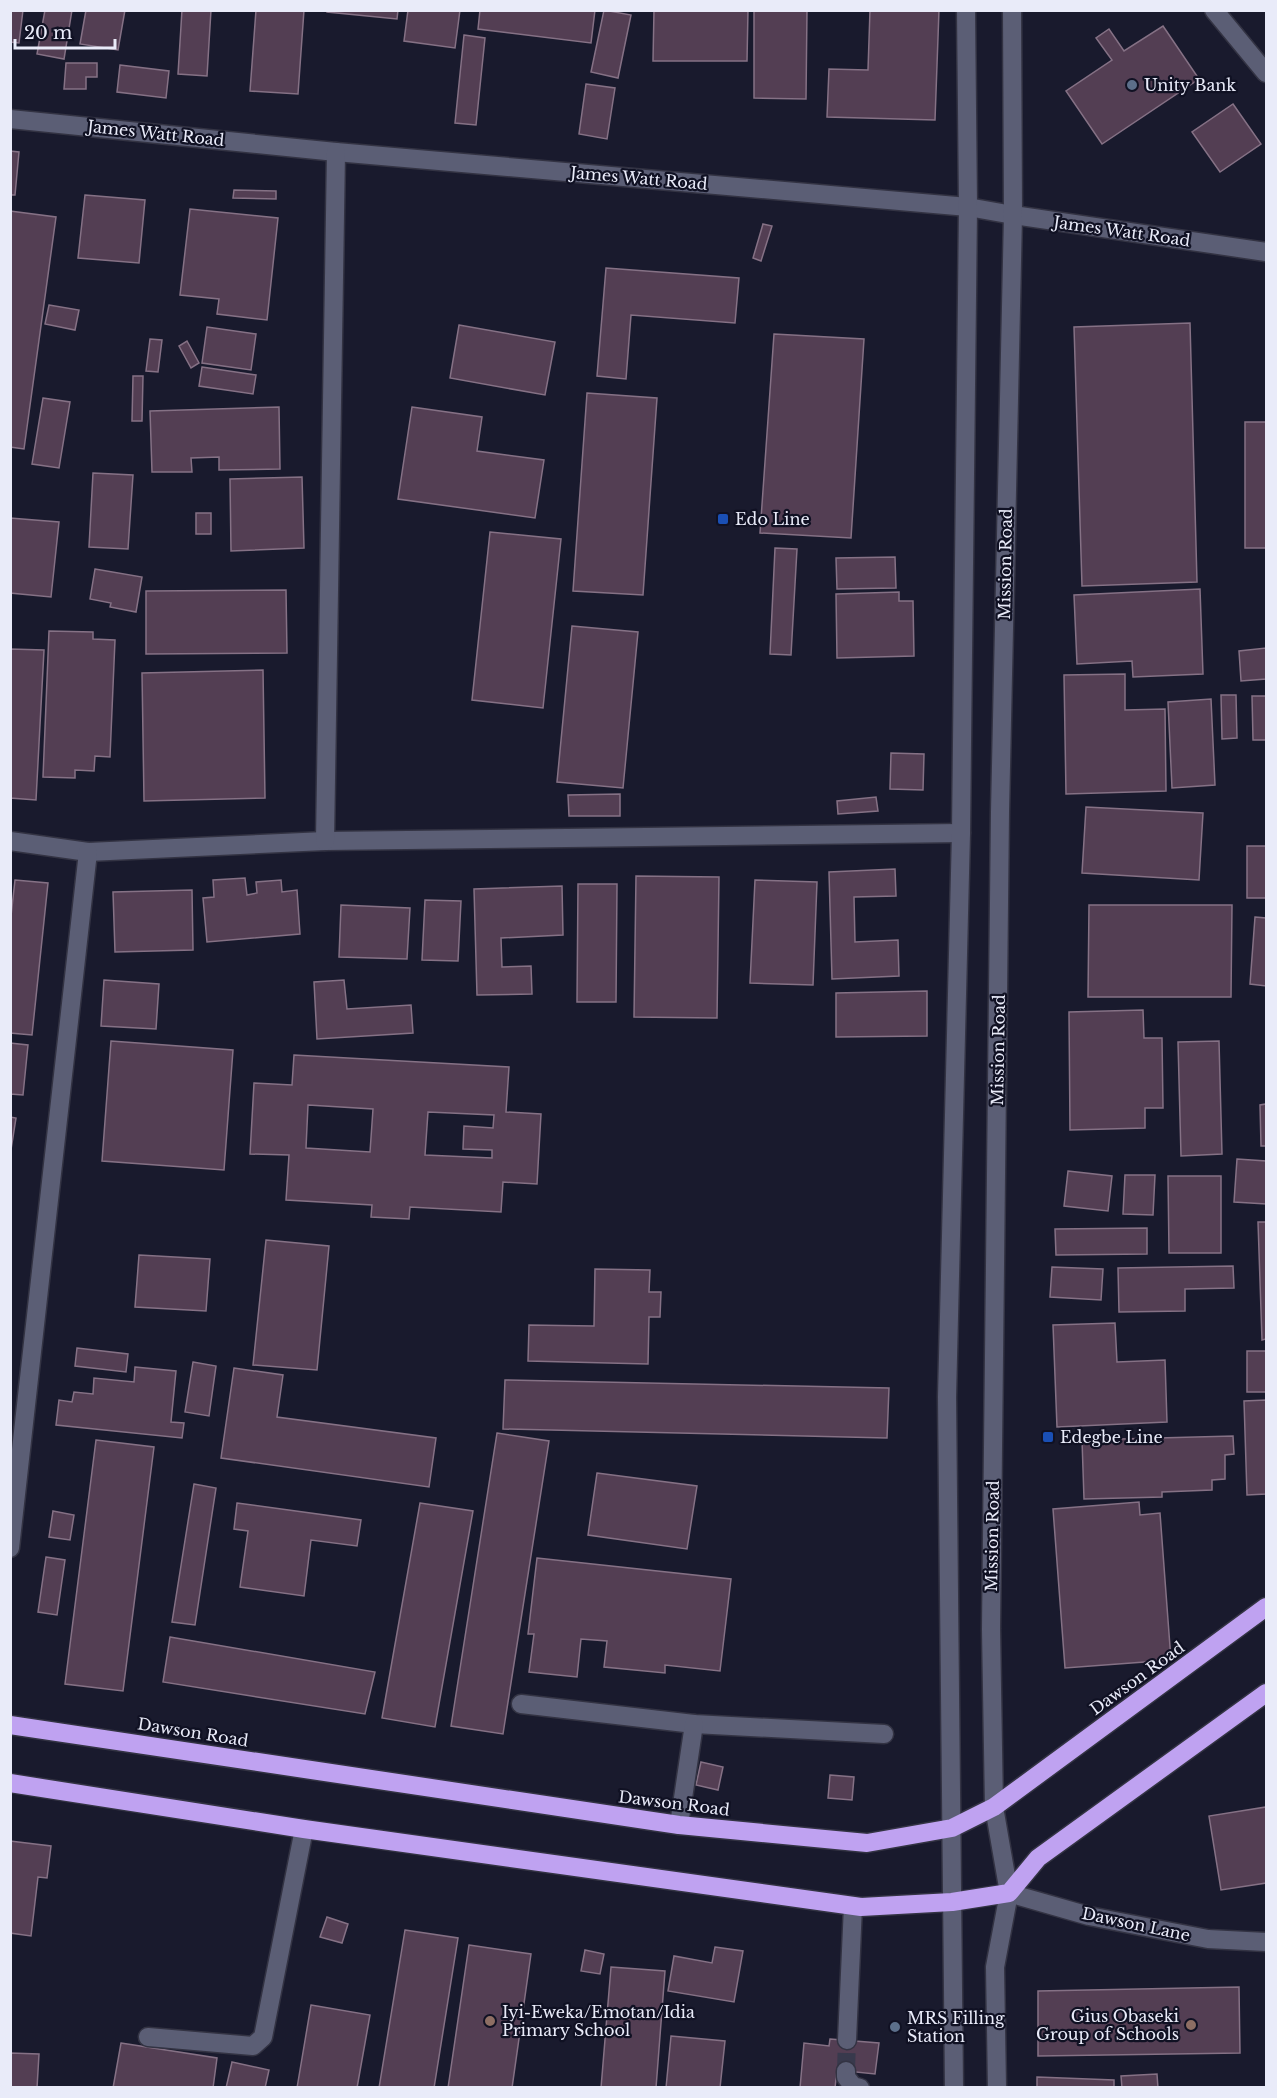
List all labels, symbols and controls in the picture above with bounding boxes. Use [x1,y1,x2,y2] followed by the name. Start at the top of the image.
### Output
[15,12,116,50] scale bar
[24,22,72,44] text: 20 m
[1144,75,1236,95] place label: Unity Bank
[1125,78,1139,92] marker: Unity Bank
[84,116,226,150] street label: James Watt Road
[568,162,709,194] street label: James Watt Road
[1050,211,1192,251] street label: James Watt Road
[994,508,1016,620] street label: Mission Road
[735,509,810,529] place label: Edo Line
[716,512,730,526] marker: Edo Line
[987,994,1009,1106] street label: Mission Road
[1060,1427,1163,1447] place label: Edegbe Line
[1041,1430,1055,1444] marker: Edegbe Line
[981,1480,1003,1592] street label: Mission Road
[1086,1637,1188,1719] street label: Dawson Road
[136,1713,250,1751] street label: Dawson Road
[617,1786,731,1820] street label: Dawson Road
[1080,1903,1192,1945] street label: Dawson Lane
[502,2002,695,2040] place label: Iyi-Eweka/Emotan/Idia Primary School
[1036,2006,1180,2044] place label: Gius Obaseki Group of Schools
[907,2008,1005,2046] place label: MRS Filling Station
[483,2014,497,2028] marker: Iyi-Eweka/Emotan/Idia Primary School
[1184,2018,1198,2032] marker: Gius Obaseki Group of Schools
[888,2020,902,2034] marker: MRS Filling Station

